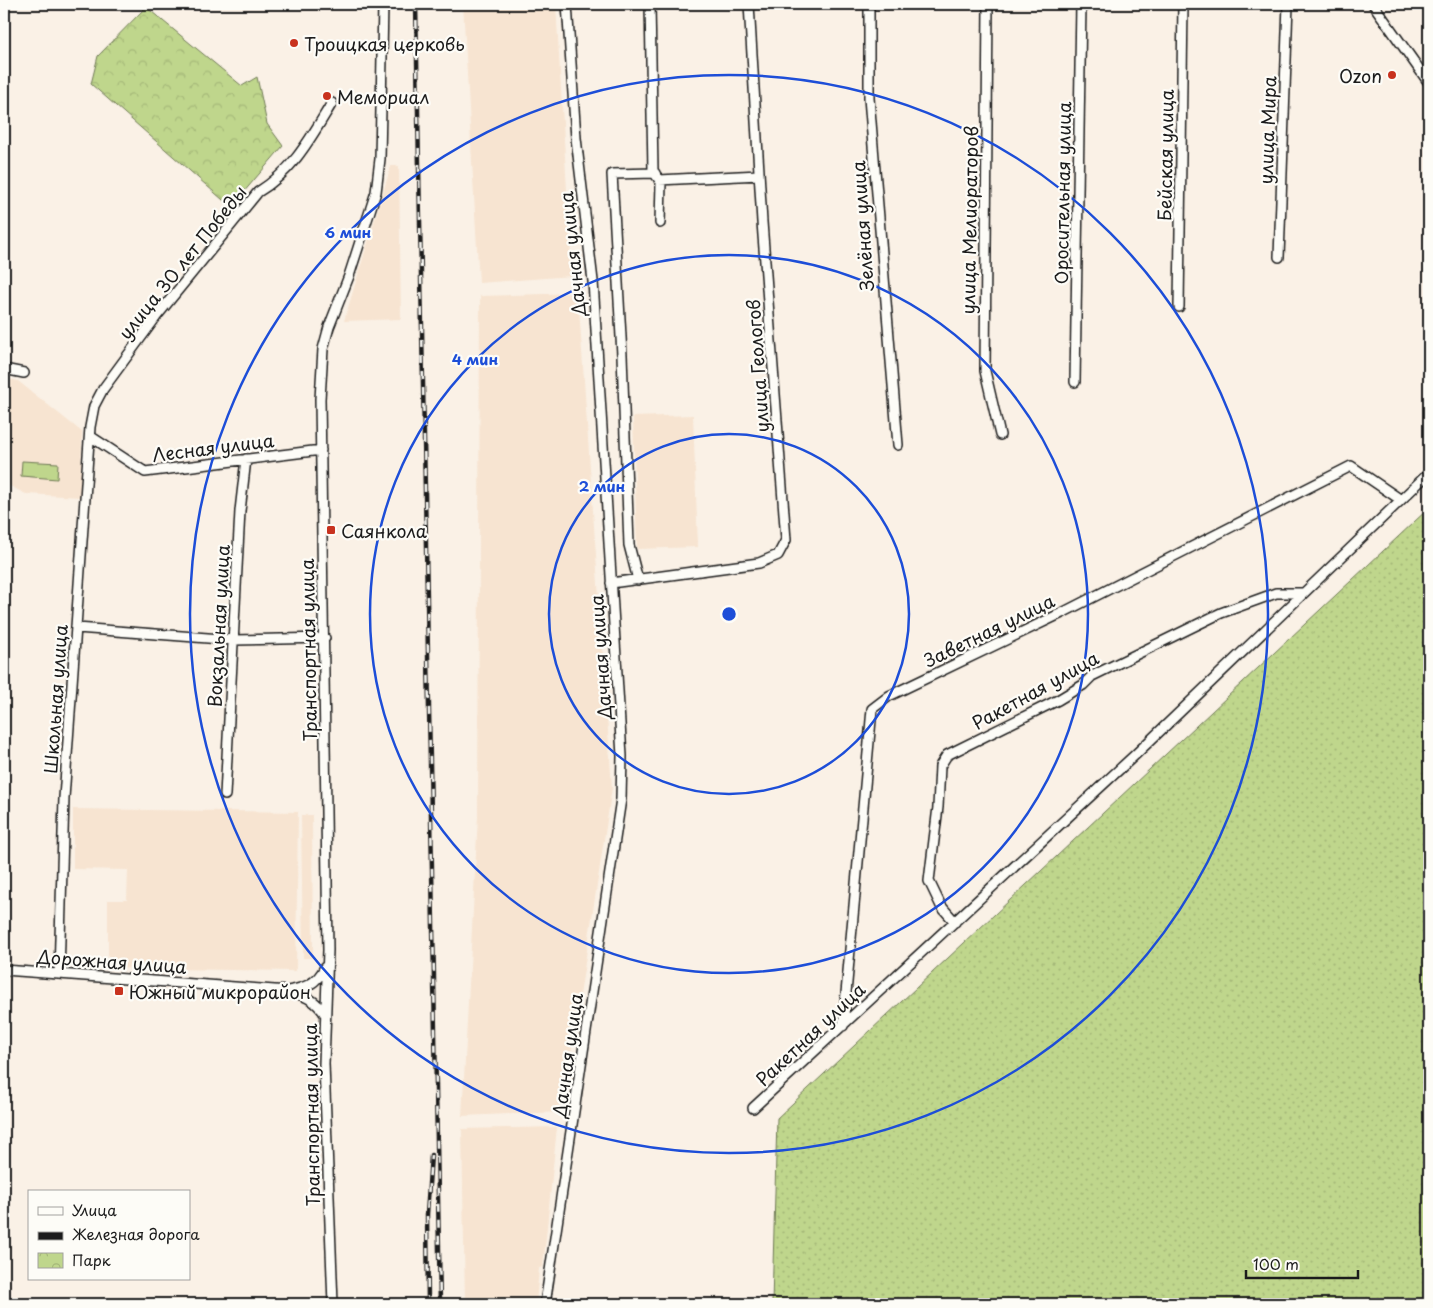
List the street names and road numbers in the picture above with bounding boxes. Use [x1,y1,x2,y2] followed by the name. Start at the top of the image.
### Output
[1252,75,1282,185] street label: улица Мира
[1150,88,1180,221] street label: Бейская улица
[1047,101,1077,285] street label: Оросительная улица
[954,125,984,315] street label: улица Мелиораторов
[844,159,880,292] street label: Зелёная улица
[111,179,253,345] street label: улица 30 лет Победы
[552,190,592,319] street label: Дачная улица
[739,299,775,433] street label: улица Геологов
[151,426,276,468] street label: Лесная улица
[200,543,236,708] street label: Вокзальная улица
[293,558,323,742] street label: Транспортная улица
[919,586,1059,673] street label: Заветная улица
[582,593,618,722] street label: Дачная улица
[36,623,74,775] street label: Школьная улица
[967,644,1104,736] street label: Ракетная улица
[35,942,188,980] street label: Дорожная улица
[749,975,871,1092] street label: Ракетная улица
[545,990,589,1120] street label: Дачная улица
[296,1023,326,1207] street label: Транспортная улица

